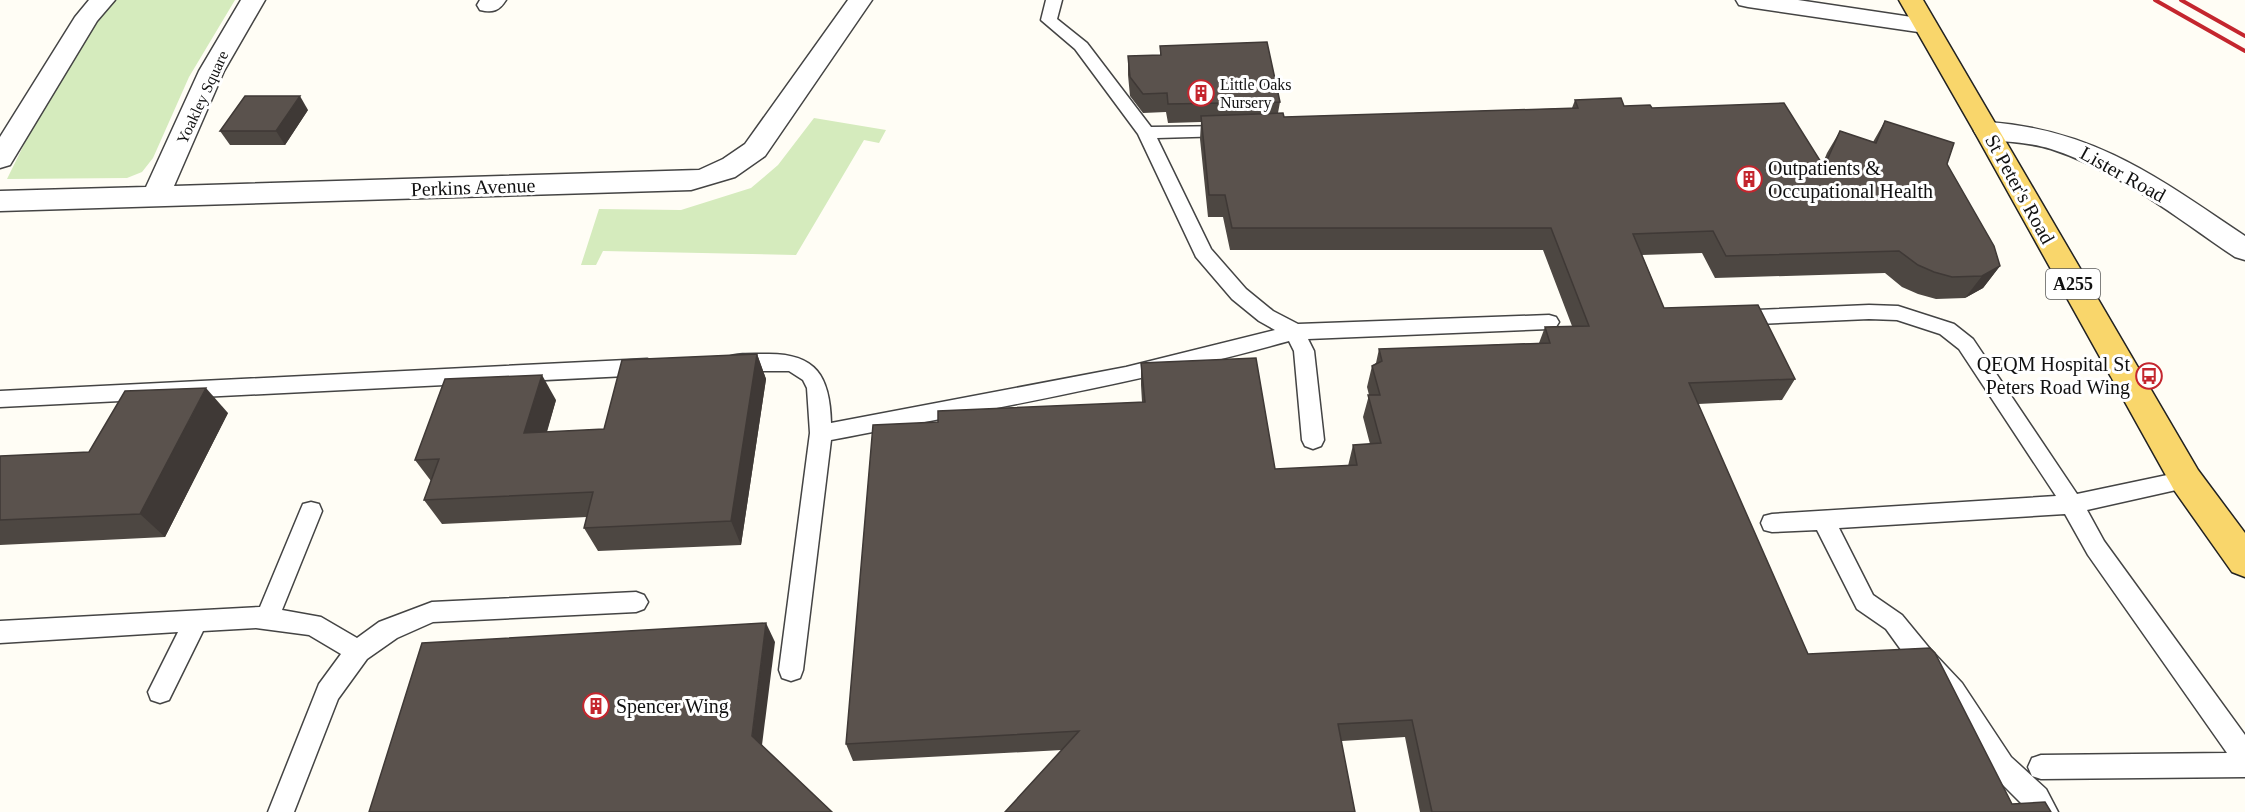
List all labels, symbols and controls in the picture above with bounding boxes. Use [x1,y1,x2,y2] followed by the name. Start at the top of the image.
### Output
[173,48,232,147] street label: Yoakley Square
[1220,76,1292,112] place label: Little Oaks Nursery
[1186,78,1216,108] building icon: Little Oaks Nursery
[1981,131,2059,247] street label: St Peter's Road
[2077,142,2169,206] street label: Lister Road
[1768,157,1933,203] place label: Outpatients & Occupational Health
[1734,164,1764,194] building icon: Outpatients & Occupational Health
[410,174,536,200] street label: Perkins Avenue
[2046,269,2100,299] road number: A255
[1977,353,2130,399] place label: QEQM Hospital St Peters Road Wing
[2134,361,2164,391] bus stop icon: QEQM Hospital St Peters Road Wing
[581,691,611,721] building icon: Spencer Wing
[616,695,729,718] place label: Spencer Wing

